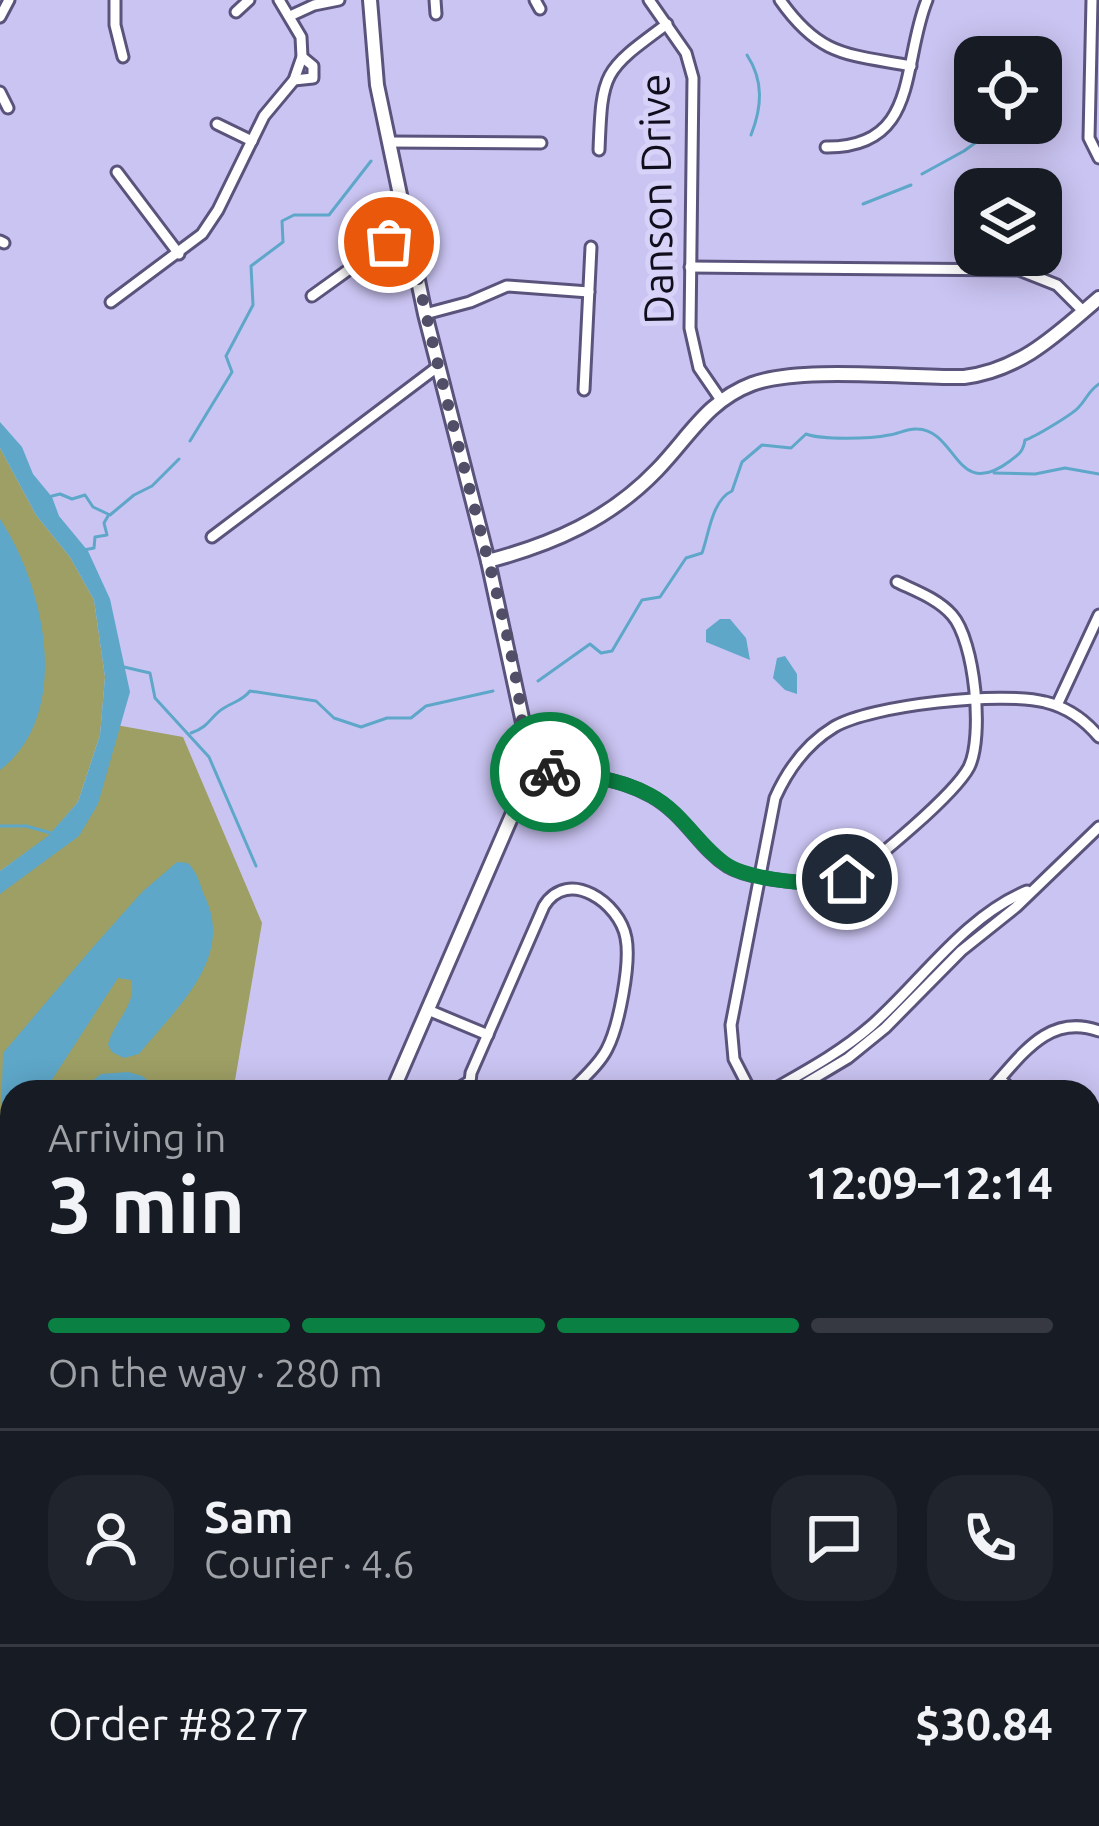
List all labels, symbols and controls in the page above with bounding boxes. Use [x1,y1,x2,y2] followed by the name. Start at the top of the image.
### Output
[954,36,1062,276] map controls
[954,36,1062,144] button: locate
[630,73,682,325] street label: Danson Drive
[954,168,1062,276] button: layers
[338,191,440,293] pin
[356,209,422,275] icon: bag
[490,712,610,832] courier
[517,739,583,805] icon: bike
[796,828,898,930] pin
[814,846,880,912] icon: home
[48,1116,226,1159] text: Arriving in
[805,1157,1053,1208] text: 12:09–12:14
[48,1160,245,1248] text: 3 min
[48,1351,383,1394] text: On the way · 280 m
[48,1475,174,1601] button: person
[771,1475,897,1601] button: chat
[927,1475,1053,1601] button: phone
[204,1491,293,1542] text: Sam
[204,1542,415,1585] text: Courier · 4.6
[48,1698,310,1749] text: Order #8277
[915,1698,1053,1749] text: $30.84

